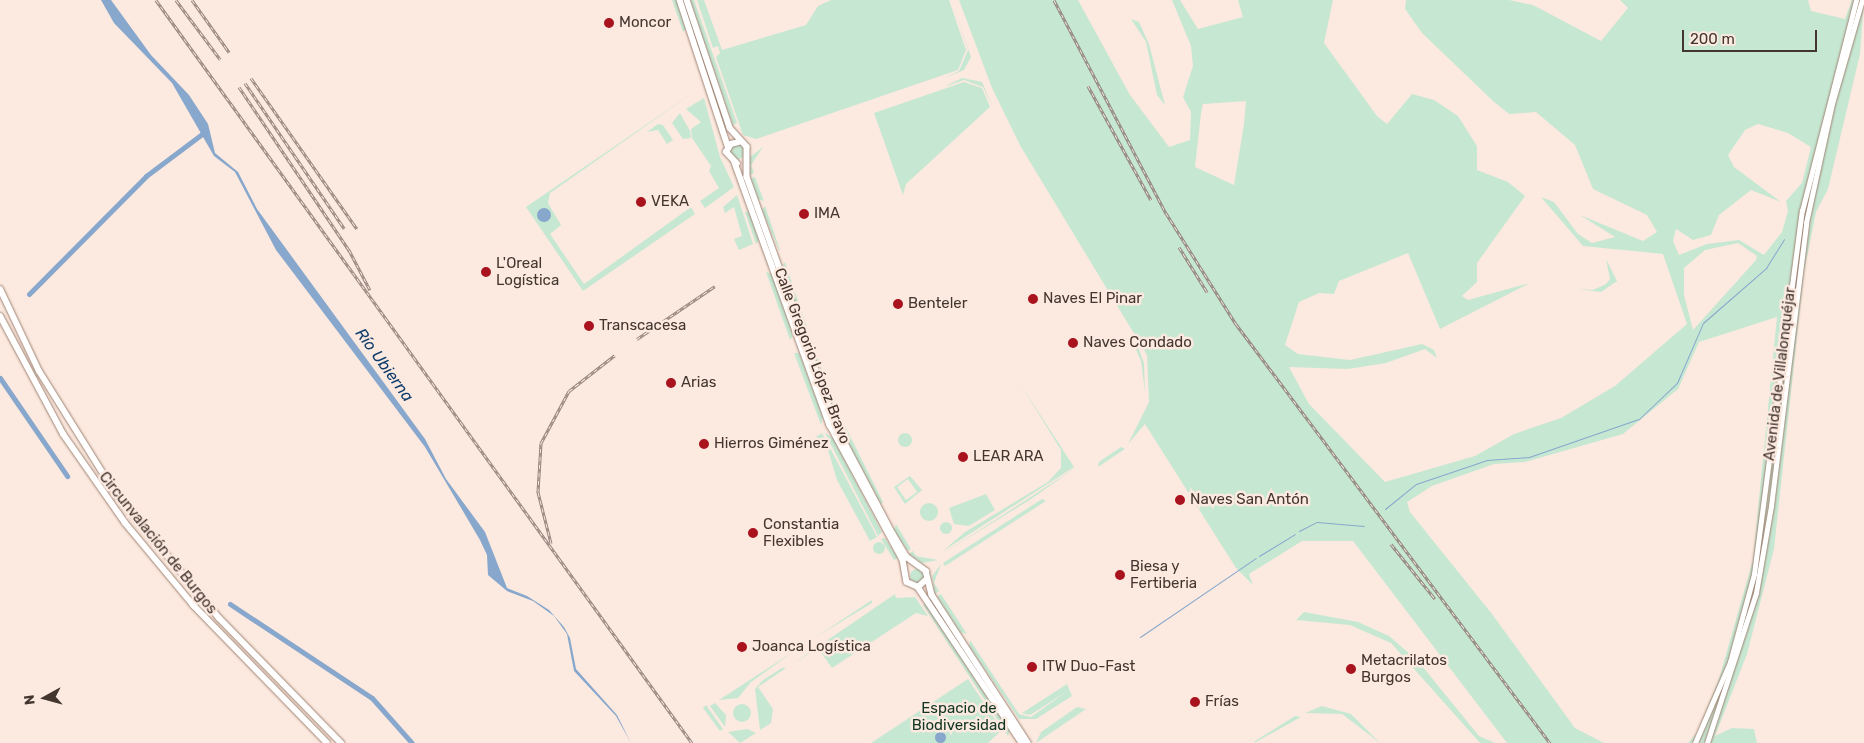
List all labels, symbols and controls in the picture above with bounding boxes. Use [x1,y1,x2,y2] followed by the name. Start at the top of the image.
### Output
[619,14,671,32] place label: Moncor
[603,17,615,29] marker: Moncor
[1684,20,1819,52] scale bar
[1690,30,1735,48] text: 200 m
[651,193,689,211] place label: VEKA
[635,196,647,208] marker: VEKA
[814,205,840,223] place label: IMA
[798,208,810,220] marker: IMA
[496,254,559,289] place label: L'Oreal Logística
[480,266,492,278] marker: L'Oreal Logística
[770,266,854,446] street label: Calle Gregorio López Bravo
[1760,286,1800,462] street label: Avenida de Villalonquéjar
[1043,290,1142,308] place label: Naves El Pinar
[1027,293,1039,305] marker: Naves El Pinar
[908,295,967,313] place label: Benteler
[892,298,904,310] marker: Benteler
[599,317,686,335] place label: Transcacesa
[583,320,595,332] marker: Transcacesa
[351,324,417,406] water label: Río Ubierna
[1083,334,1192,352] place label: Naves Condado
[1067,337,1079,349] marker: Naves Condado
[681,374,716,392] place label: Arias
[665,377,677,389] marker: Arias
[714,435,829,453] place label: Hierros Giménez
[698,438,710,450] marker: Hierros Giménez
[973,448,1044,466] place label: LEAR ARA
[957,451,969,463] marker: LEAR ARA
[95,468,221,618] street label: Circunvalación de Burgos
[1190,491,1309,509] place label: Naves San Antón
[1174,494,1186,506] marker: Naves San Antón
[763,515,839,550] place label: Constantia Flexibles
[747,527,759,539] marker: Constantia Flexibles
[1130,557,1197,592] place label: Biesa y Fertiberia
[1114,569,1126,581] marker: Biesa y Fertiberia
[752,638,871,656] place label: Joanca Logística
[736,641,748,653] marker: Joanca Logística
[1361,651,1447,686] place label: Metacrilatos Burgos
[1042,658,1136,676] place label: ITW Duo-Fast
[1026,661,1038,673] marker: ITW Duo-Fast
[1345,663,1357,675] marker: Metacrilatos Burgos
[20,673,70,723] north arrow
[1205,693,1239,711] place label: Frías
[21,694,39,706] text: N
[1189,696,1201,708] marker: Frías
[912,699,1006,734] park label: Espacio de Biodiversidad

